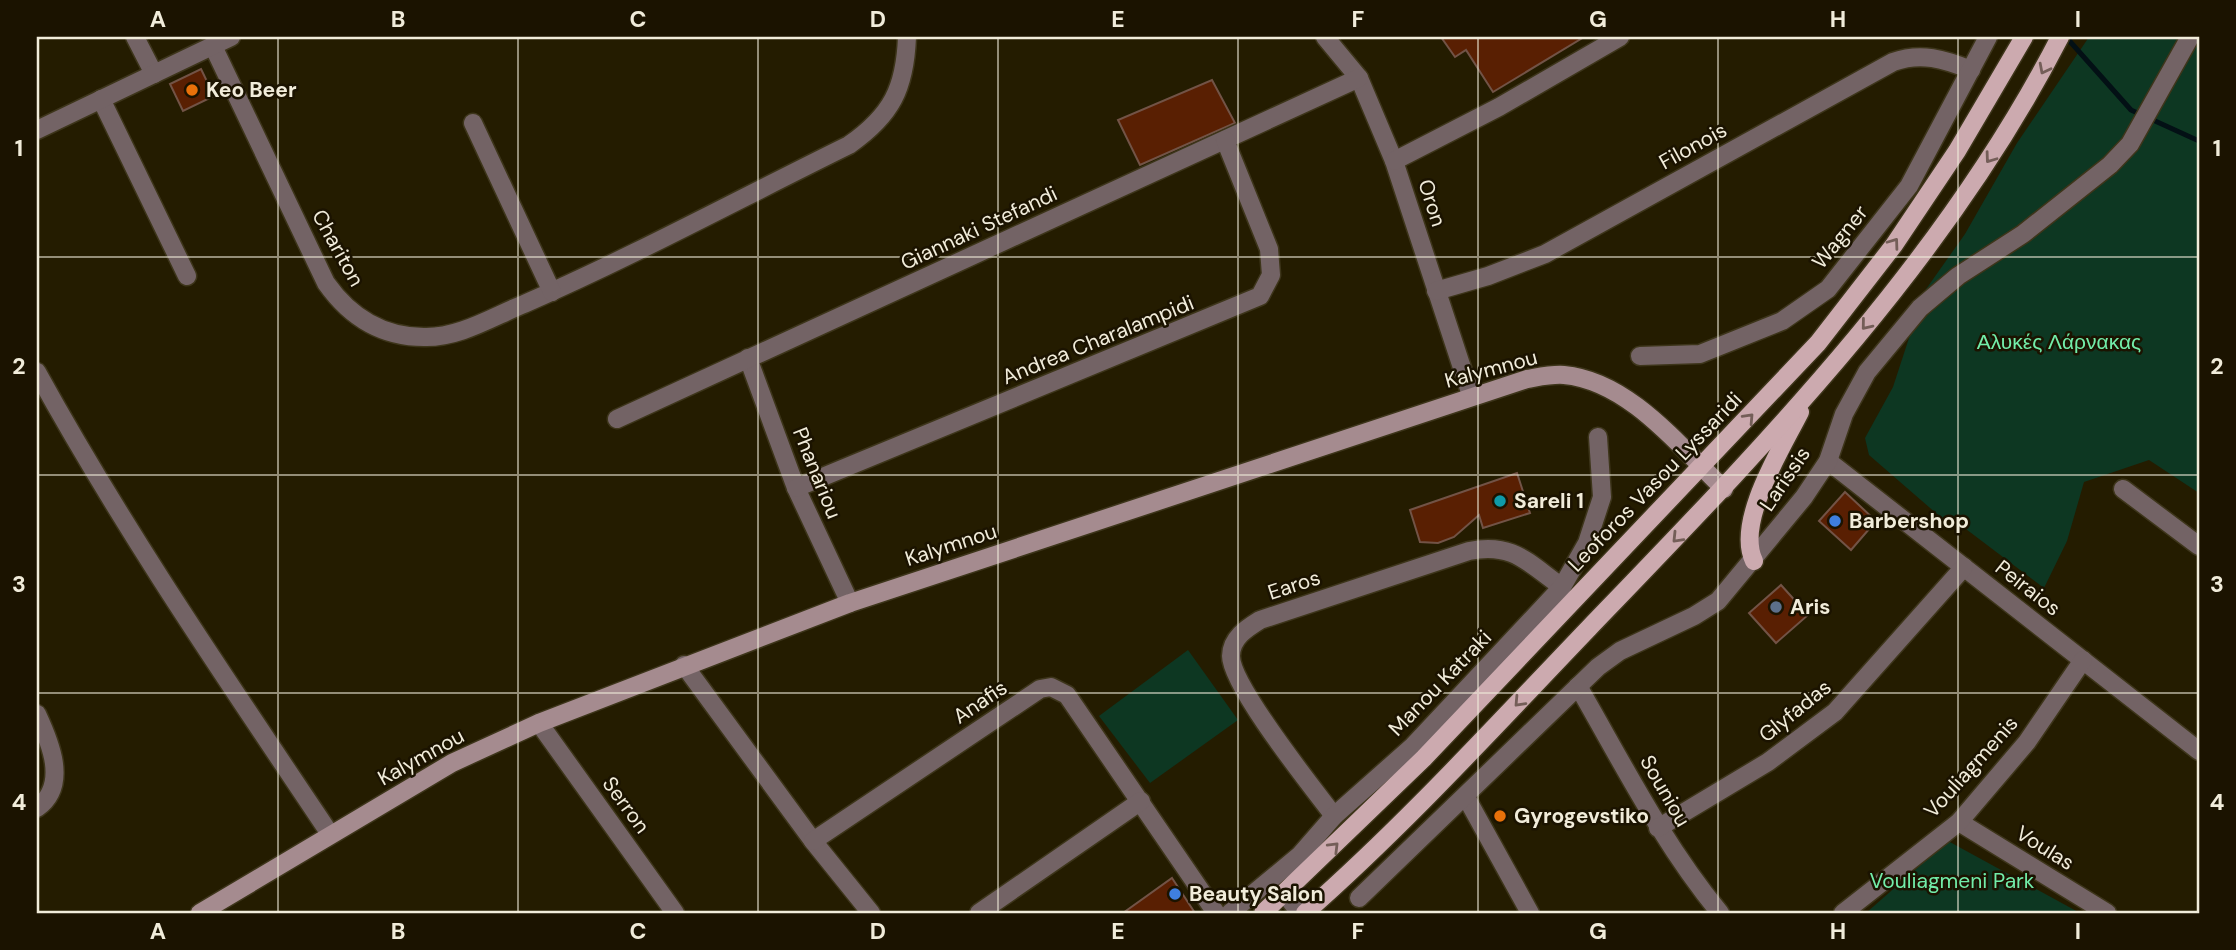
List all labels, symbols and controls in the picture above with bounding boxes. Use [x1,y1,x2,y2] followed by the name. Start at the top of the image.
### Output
[150,4,166,34] text: A
[391,4,405,34] text: B
[630,4,646,34] text: C
[870,4,886,34] text: D
[1111,4,1125,34] text: E
[1352,4,1365,34] text: F
[1589,4,1607,34] text: G
[1830,4,1846,34] text: H
[2075,4,2081,34] text: I
[2038,62,2052,74] one-way arrow
[206,76,297,104] place label: Keo Beer
[184,82,200,98] marker: Keo Beer
[1654,116,1732,176] street label: Filonois
[15,133,23,163] text: 1
[2213,133,2221,163] text: 1
[1986,150,1998,163] one-way arrow
[1411,176,1453,230] street label: Oron
[896,179,1062,277] street label: Giannaki Stefandi
[1806,199,1874,275] street label: Wagner
[305,205,371,291] street label: Chariton
[1886,239,1898,251] one-way arrow
[998,289,1198,391] street label: Andrea Charalampidi
[1862,317,1875,329] one-way arrow
[1977,328,2141,356] park label: Αλυκές Λάρνακας
[1442,343,1540,395] street label: Kalymnou
[12,351,26,381] text: 2
[2210,351,2224,381] text: 2
[1562,386,1748,578] street label: Leoforos Vasou Lyssaridi
[1740,413,1753,426] one-way arrow
[786,423,848,523] street label: Phanariou
[1753,441,1817,517] street label: Larissis
[1514,487,1584,515] place label: Sareli 1
[1492,493,1508,509] marker: Sareli 1
[1849,507,1969,535] place label: Barbershop
[1827,513,1843,529] marker: Barbershop
[902,517,1000,573] street label: Kalymnou
[1672,530,1685,543] one-way arrow
[1990,554,2066,622] street label: Peiraios
[1264,563,1324,607] street label: Earos
[12,569,26,599] text: 3
[2210,569,2224,599] text: 3
[1790,593,1830,621] place label: Aris
[1768,599,1784,615] marker: Aris
[1382,624,1498,742] street label: Manou Katraki
[1753,673,1837,749] street label: Glyfadas
[947,674,1013,730] street label: Anafis
[1515,694,1528,707] one-way arrow
[1918,710,2024,824] street label: Vouliagmenis
[373,722,469,792] street label: Kalymnou
[1633,750,1697,832] street label: Souniou
[596,771,656,839] street label: Serron
[12,787,27,817] text: 4
[2210,787,2225,817] text: 4
[1514,802,1649,830] place label: Gyrogevstiko
[1492,808,1508,824] marker: Gyrogevstiko
[2011,819,2079,877] street label: Voulas
[1326,843,1339,856] one-way arrow
[1870,867,2035,895] park label: Vouliagmeni Park
[1189,880,1323,908] place label: Beauty Salon
[1167,886,1183,902] marker: Beauty Salon
[150,916,166,946] text: A
[391,916,405,946] text: B
[630,916,646,946] text: C
[870,916,886,946] text: D
[1111,916,1125,946] text: E
[1352,916,1365,946] text: F
[1589,916,1607,946] text: G
[1830,916,1846,946] text: H
[2075,916,2081,946] text: I

